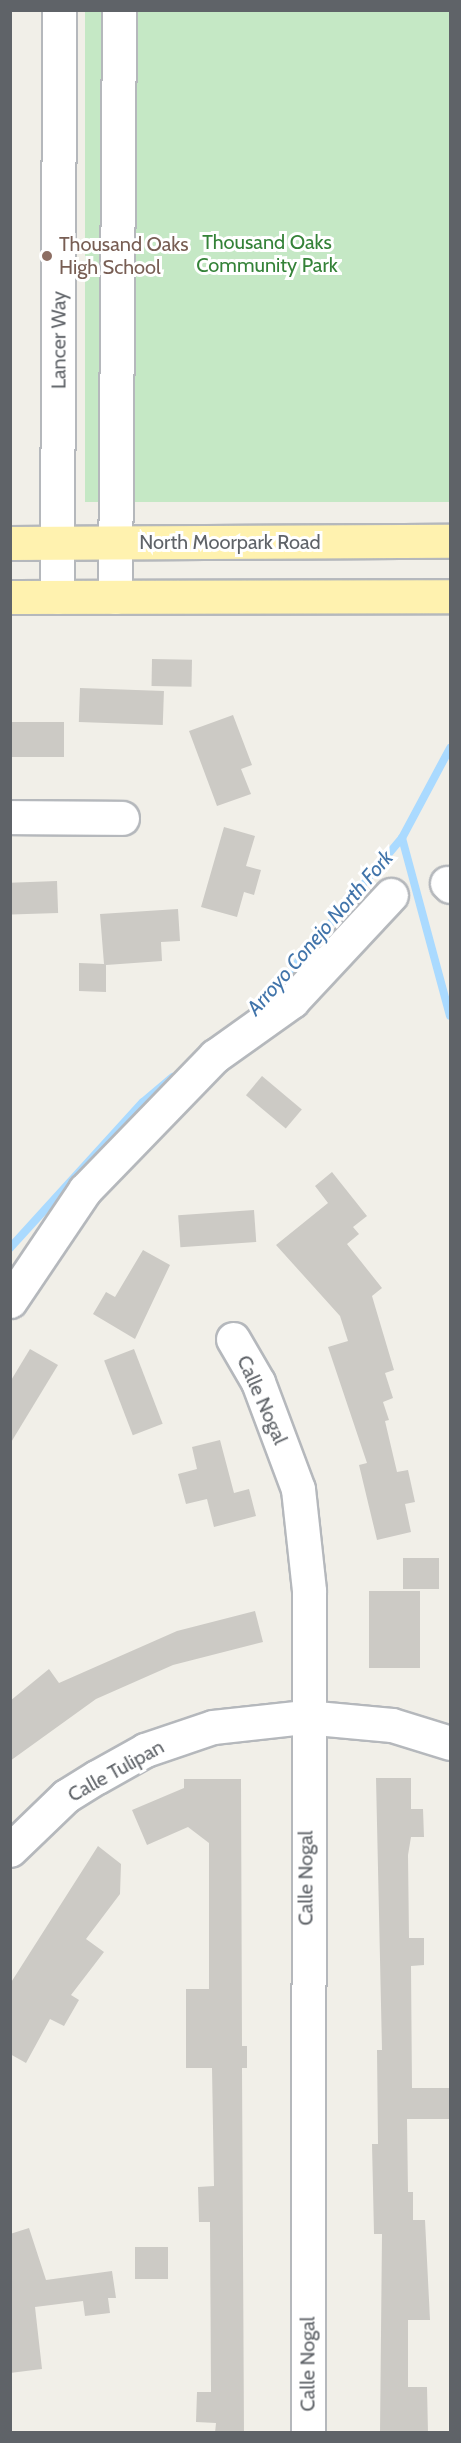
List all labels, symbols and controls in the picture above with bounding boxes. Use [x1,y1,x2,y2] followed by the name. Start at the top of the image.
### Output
[196,231,338,278] park label: Thousand Oaks Community Park
[59,232,189,279] place label: Thousand Oaks High School
[40,249,54,263] marker: Thousand Oaks High School
[47,291,71,389] street label: Lancer Way
[139,530,321,554] street label: North Moorpark Road
[242,845,398,1021] water label: Arroyo Conejo North Fork
[232,1352,292,1448] street label: Calle Nogal
[64,1735,168,1807] street label: Calle Tulipan
[294,1830,318,1926] street label: Calle Nogal
[296,2316,320,2412] street label: Calle Nogal

